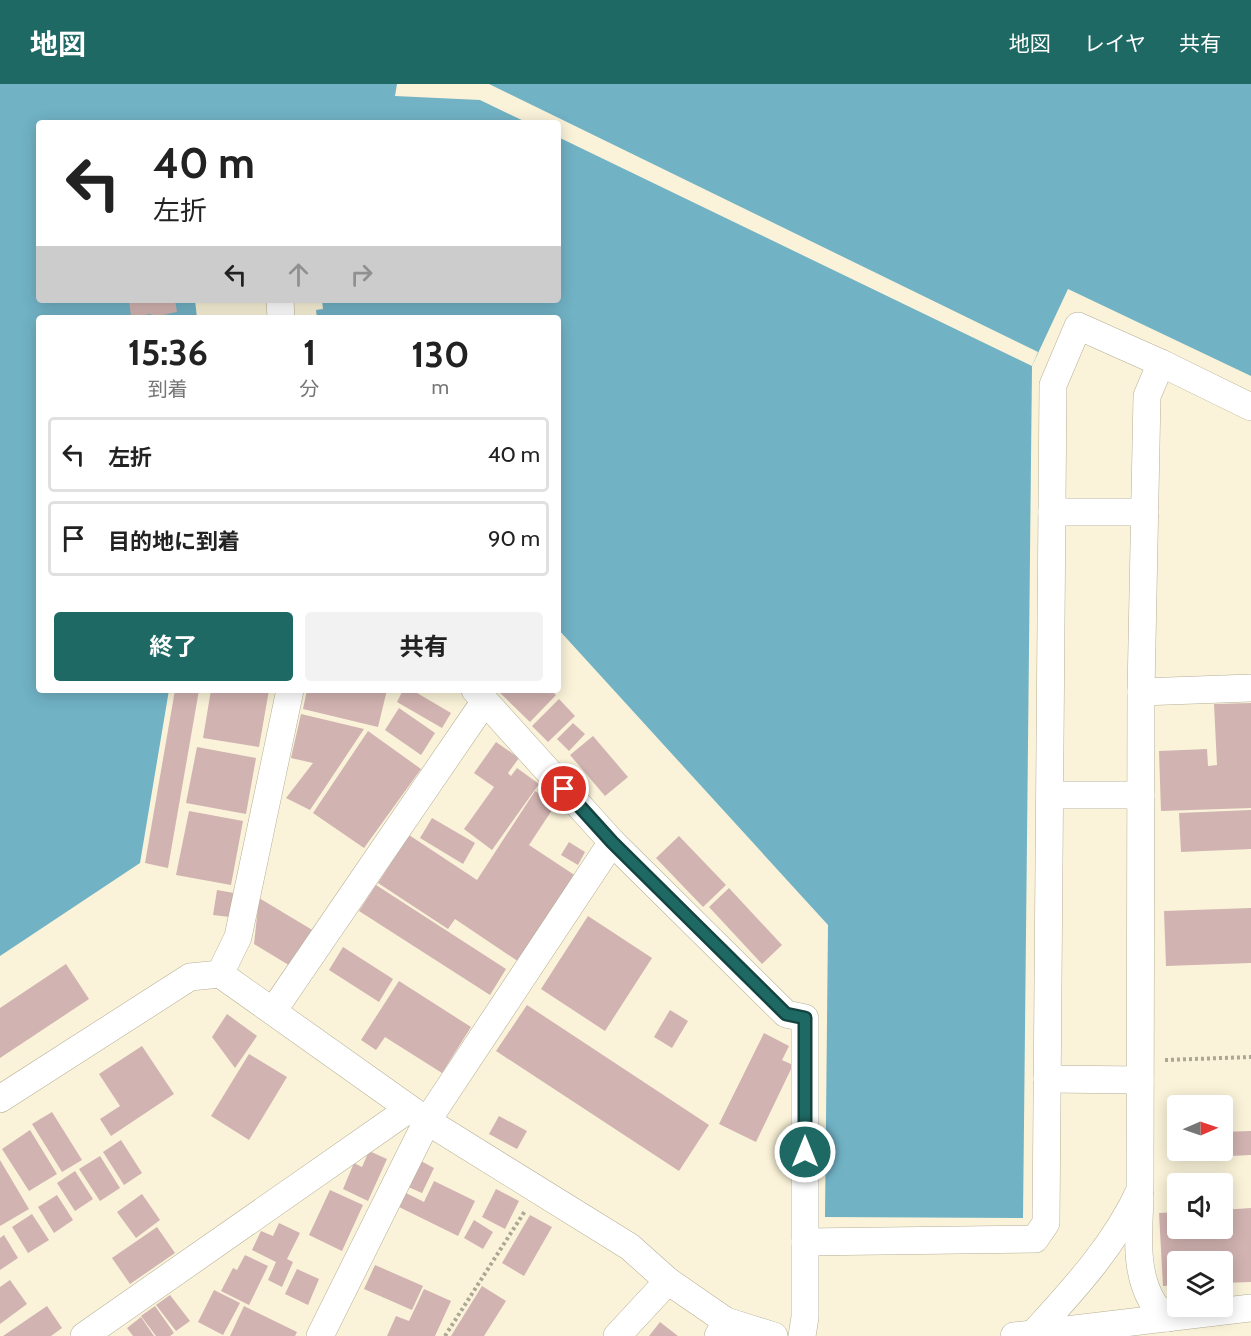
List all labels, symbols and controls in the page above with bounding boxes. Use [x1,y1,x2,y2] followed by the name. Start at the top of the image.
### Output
[30,27,86,61] text: 地図
[1009,31,1051,56] text: 地図
[1084,31,1146,56] text: レイヤ
[1179,31,1221,56] text: 共有
[153,137,255,189] text: 40 m
[54,144,132,222] icon: left
[153,194,207,227] text: 左折
[219,258,252,291] icon: left
[282,258,315,291] icon: ahead
[345,258,378,291] icon: right
[128,330,208,374] text: 15:36
[303,330,316,374] text: 1
[411,332,469,376] text: 130
[432,375,449,399] text: m
[148,377,188,401] text: 到着
[300,377,320,401] text: 分
[57,438,90,471] icon: left
[488,441,540,468] text: 40 m
[108,444,152,471] text: 左折
[57,522,90,555] icon: arrive
[488,525,540,552] text: 90 m
[108,528,240,555] text: 目的地に到着
[54,612,293,681] button: 終了
[305,612,543,681] button: 共有
[538,763,589,814] pin
[547,772,580,805] icon: arrive
[1167,1095,1233,1161] north arrow
[1167,1095,1233,1317] map controls
[773,1120,837,1184] position arrow
[1167,1173,1233,1239] button: sound
[1167,1251,1233,1317] button: layers

